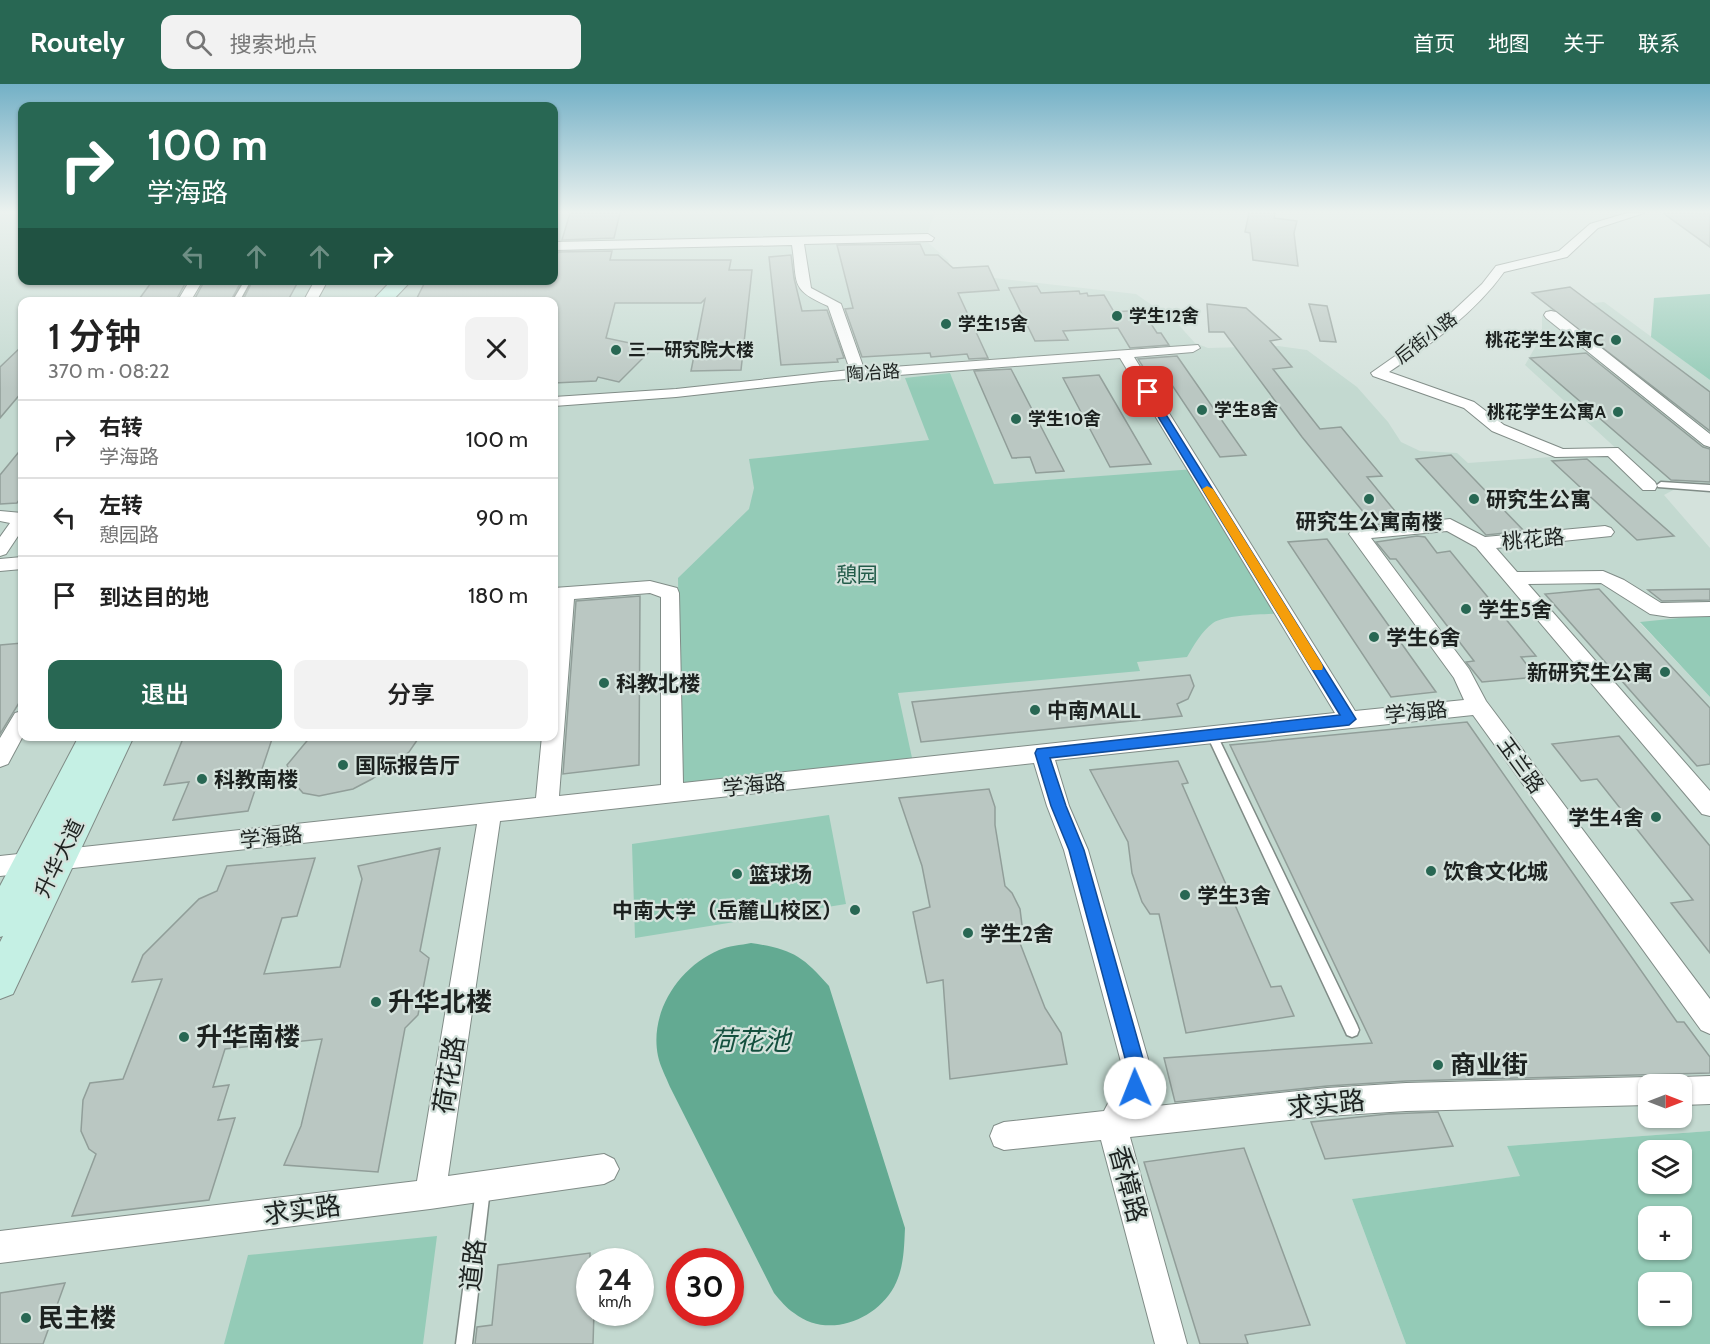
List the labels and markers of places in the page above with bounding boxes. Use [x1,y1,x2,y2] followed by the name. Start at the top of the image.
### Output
[1129,305,1199,327] place label: 学生12舍
[1110,309,1124,323] marker: 学生12舍
[958,313,1028,335] place label: 学生15舍
[939,317,953,331] marker: 学生15舍
[1485,329,1604,351] place label: 桃花学生公寓C
[1609,333,1623,347] marker: 桃花学生公寓C
[628,339,754,361] place label: 三一研究院大楼
[609,343,623,357] marker: 三一研究院大楼
[1122,366,1173,417] pin
[1214,399,1279,421] place label: 学生8舍
[1487,401,1607,423] place label: 桃花学生公寓A
[1195,403,1209,417] marker: 学生8舍
[1611,405,1625,419] marker: 桃花学生公寓A
[1028,408,1101,430] place label: 学生10舍
[1009,412,1023,426] marker: 学生10舍
[1486,487,1591,512] place label: 研究生公寓
[1362,492,1376,506] marker: 研究生公寓南楼
[1467,492,1481,506] marker: 研究生公寓
[1296,509,1443,534] place label: 研究生公寓南楼
[1478,597,1552,622] place label: 学生5舍
[1459,602,1473,616] marker: 学生5舍
[1386,625,1461,650] place label: 学生6舍
[1367,630,1381,644] marker: 学生6舍
[1527,660,1653,685] place label: 新研究生公寓
[1658,665,1672,679] marker: 新研究生公寓
[616,671,700,696] place label: 科教北楼
[597,676,611,690] marker: 科教北楼
[1047,698,1141,723] place label: 中南MALL
[1028,703,1042,717] marker: 中南MALL
[355,753,460,778] place label: 国际报告厅
[336,758,350,772] marker: 国际报告厅
[214,767,298,792] place label: 科教南楼
[195,772,209,786] marker: 科教南楼
[1568,805,1644,830] place label: 学生4舍
[1649,810,1663,824] marker: 学生4舍
[1443,859,1548,884] place label: 饮食文化城
[749,862,812,887] place label: 篮球场
[1424,864,1438,878] marker: 饮食文化城
[730,867,744,881] marker: 篮球场
[1197,883,1271,908] place label: 学生3舍
[1178,888,1192,902] marker: 学生3舍
[612,898,843,923] place label: 中南大学（岳麓山校区）
[848,903,862,917] marker: 中南大学（岳麓山校区）
[980,921,1054,946] place label: 学生2舍
[961,926,975,940] marker: 学生2舍
[388,986,492,1018] place label: 升华北楼
[369,995,383,1009] marker: 升华北楼
[196,1021,300,1053] place label: 升华南楼
[177,1030,191,1044] marker: 升华南楼
[1450,1049,1528,1081] place label: 商业街
[1431,1058,1445,1072] marker: 商业街
[38,1302,116,1334] place label: 民主楼
[19,1311,33,1325] marker: 民主楼

